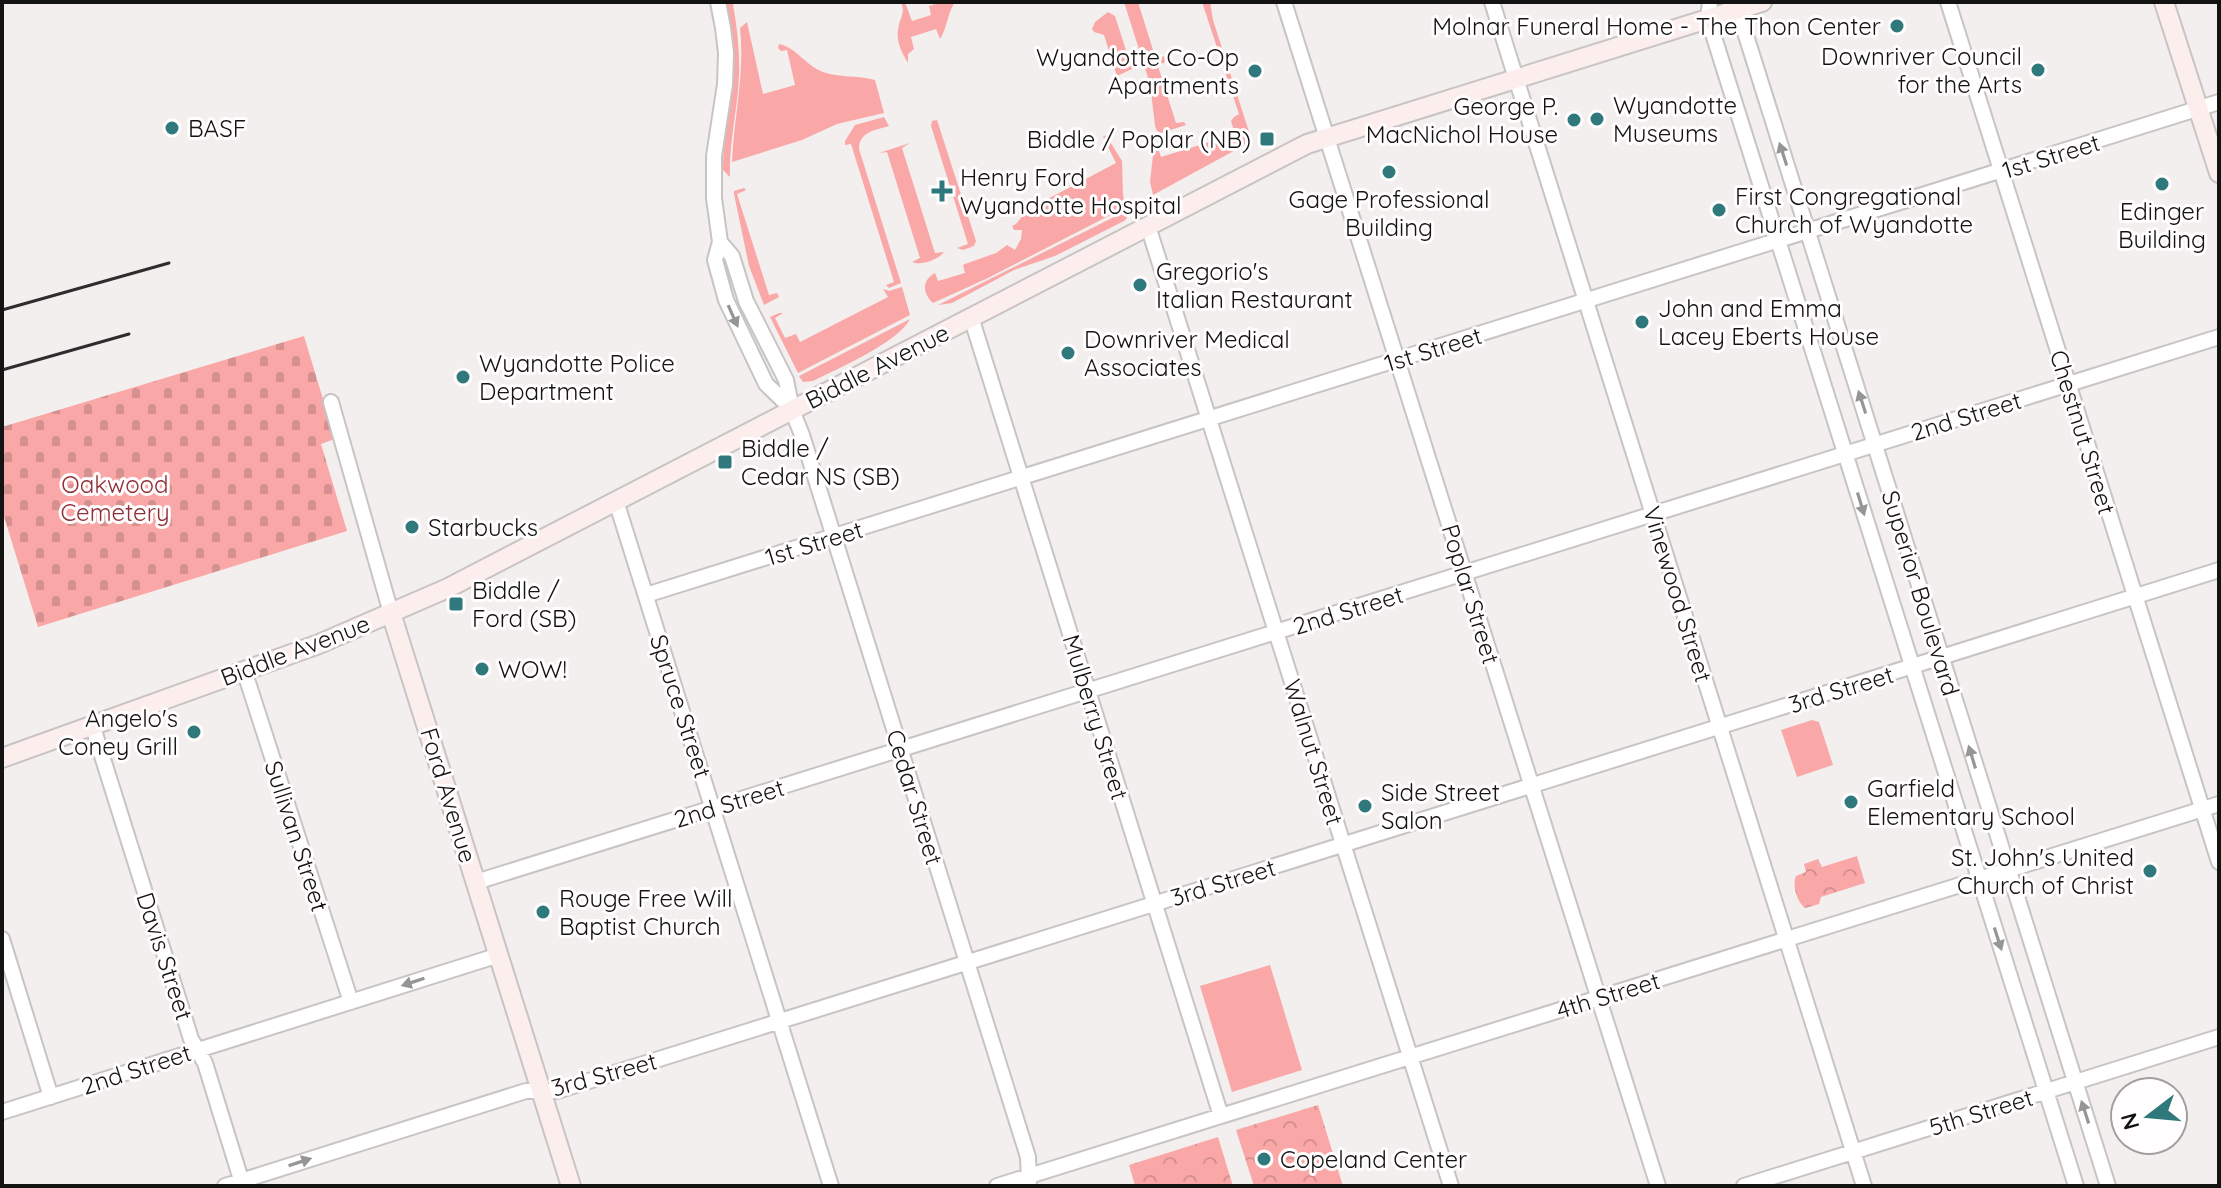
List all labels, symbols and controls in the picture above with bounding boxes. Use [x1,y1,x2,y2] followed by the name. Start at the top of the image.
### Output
[1432,11,1881,41] place label: Molnar Funeral Home - The Thon Center
[1888,17,1906,35] marker: Molnar Funeral Home - The Thon Center
[1821,41,2022,99] place label: Downriver Council for the Arts
[1036,42,1239,100] place label: Wyandotte Co-Op Apartments
[2029,61,2047,79] marker: Downriver Council for the Arts
[1246,62,1264,80] marker: Wyandotte Co-Op Apartments
[1613,90,1737,148] place label: Wyandotte Museums
[1366,91,1558,149] place label: George P. MacNichol House
[1588,110,1606,128] marker: Wyandotte Museums
[1565,111,1583,129] marker: George P. MacNichol House
[188,113,246,143] place label: BASF
[163,119,181,137] marker: BASF
[1027,124,1251,154] place label: Biddle / Poplar (NB)
[1999,127,2103,185] street label: 1st Street
[1258,130,1276,148] marker: Biddle / Poplar (NB)
[1777,142,1789,166] one-way arrow
[960,162,1181,220] place label: Henry Ford Wyandotte Hospital
[1380,163,1398,181] marker: Gage Professional Building
[2153,175,2171,193] marker: Edinger Building
[931,180,953,202] marker: Henry Ford Wyandotte Hospital
[1735,181,1973,239] place label: First Congregational Church of Wyandotte
[1288,184,1490,242] place label: Gage Professional Building
[2118,196,2206,254] place label: Edinger Building
[1710,201,1728,219] marker: First Congregational Church of Wyandotte
[1156,256,1353,314] place label: Gregorio's Italian Restaurant
[1131,276,1149,294] marker: Gregorio's Italian Restaurant
[1658,293,1879,351] place label: John and Emma Lacey Eberts House
[726,304,740,328] one-way arrow
[1633,313,1651,331] marker: John and Emma Lacey Eberts House
[800,317,954,415] street label: Biddle Avenue
[1381,320,1485,378] street label: 1st Street
[1084,324,1290,382] place label: Downriver Medical Associates
[1059,344,1077,362] marker: Downriver Medical Associates
[2044,346,2122,518] street label: Chestnut Street
[479,348,675,406] place label: Wyandotte Police Department
[454,368,472,386] marker: Wyandotte Police Department
[1907,385,2025,447] street label: 2nd Street
[1855,389,1868,413] one-way arrow
[741,433,900,491] place label: Biddle / Cedar NS (SB)
[716,453,734,471] marker: Biddle / Cedar NS (SB)
[60,469,170,527] park label: Oakwood Cemetery
[1876,487,1966,699] street label: Superior Boulevard
[1856,492,1868,516] one-way arrow
[1637,502,1719,686] street label: Vinewood Street
[428,512,538,542] place label: Starbucks
[762,514,866,572] street label: 1st Street
[403,518,421,536] marker: Starbucks
[1436,520,1506,668] street label: Poplar Street
[472,575,577,633] place label: Biddle / Ford (SB)
[1289,579,1407,641] street label: 2nd Street
[447,595,465,613] marker: Biddle / Ford (SB)
[216,608,374,692] street label: Biddle Avenue
[644,630,718,782] street label: Spruce Street
[1057,631,1135,803] street label: Mulberry Street
[498,654,567,684] place label: WOW!
[1785,659,1897,719] street label: 3rd Street
[473,660,491,678] marker: WOW!
[1278,675,1350,829] street label: Walnut Street
[58,703,178,761] place label: Angelo's Coney Grill
[185,723,203,741] marker: Angelo's Coney Grill
[414,724,484,866] street label: Ford Avenue
[880,726,950,868] street label: Cedar Street
[1965,745,1978,769] one-way arrow
[259,757,335,915] street label: Sullivan Street
[670,772,788,834] street label: 2nd Street
[1867,773,2075,831] place label: Garfield Elementary School
[1381,777,1500,835] place label: Side Street Salon
[1842,793,1860,811] marker: Garfield Elementary School
[1356,797,1374,815] marker: Side Street Salon
[1951,842,2134,900] place label: St. John's United Church of Christ
[1167,852,1279,912] street label: 3rd Street
[2141,862,2159,880] marker: St. John's United Church of Christ
[559,883,733,941] place label: Rouge Free Will Baptist Church
[130,888,200,1024] street label: Davis Street
[534,903,552,921] marker: Rouge Free Will Baptist Church
[1992,927,2005,951] one-way arrow
[1553,965,1663,1025] street label: 4th Street
[401,976,425,989] one-way arrow
[77,1037,195,1101] street label: 2nd Street
[548,1046,660,1102] street label: 3rd Street
[2109,1076,2189,1156] north arrow
[1925,1082,2037,1142] street label: 5th Street
[2078,1099,2091,1123] one-way arrow
[2114,1110,2145,1133] text: N
[1280,1144,1467,1174] place label: Copeland Center
[1255,1150,1273,1168] marker: Copeland Center
[288,1155,312,1168] one-way arrow

